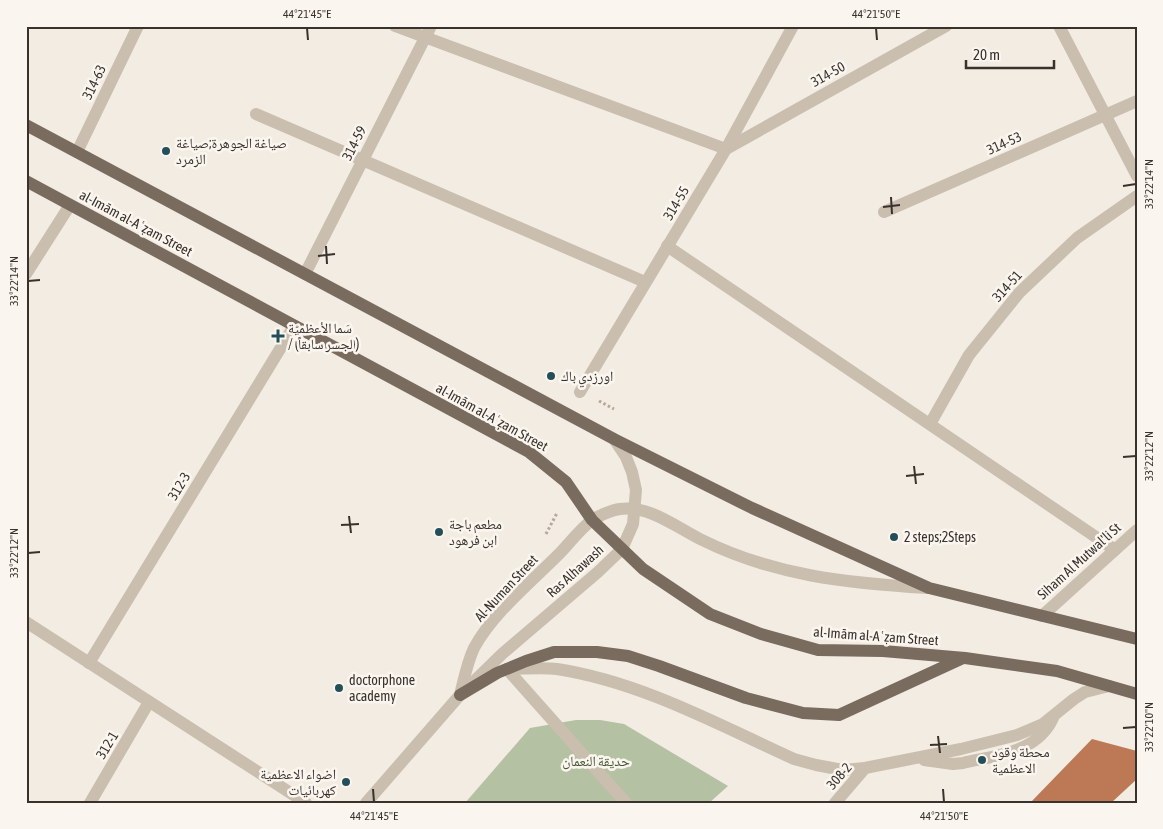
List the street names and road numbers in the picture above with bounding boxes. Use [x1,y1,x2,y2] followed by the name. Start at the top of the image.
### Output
[808,58,848,90] street label: 314-50
[79,62,109,102] street label: 314-63
[339,123,369,163] street label: 314-59
[984,128,1024,158] street label: 314-53
[660,183,692,223] street label: 314-55
[77,187,195,259] street label: al-Imām al-Aʿẓam Street
[989,267,1025,305] street label: 314-51
[433,380,551,454] street label: al-Imām al-Aʿẓam Street
[164,469,194,503] street label: 312-3
[1034,519,1124,603] street label: Siham Al Mutwal'li St
[543,541,607,601] street label: Ras Alhawash
[471,551,541,625] street label: Al-Numan Street
[813,624,939,648] street label: al-Imām al-Aʿẓam Street
[93,728,121,762] street label: 312-1
[823,759,855,793] street label: 308-2

